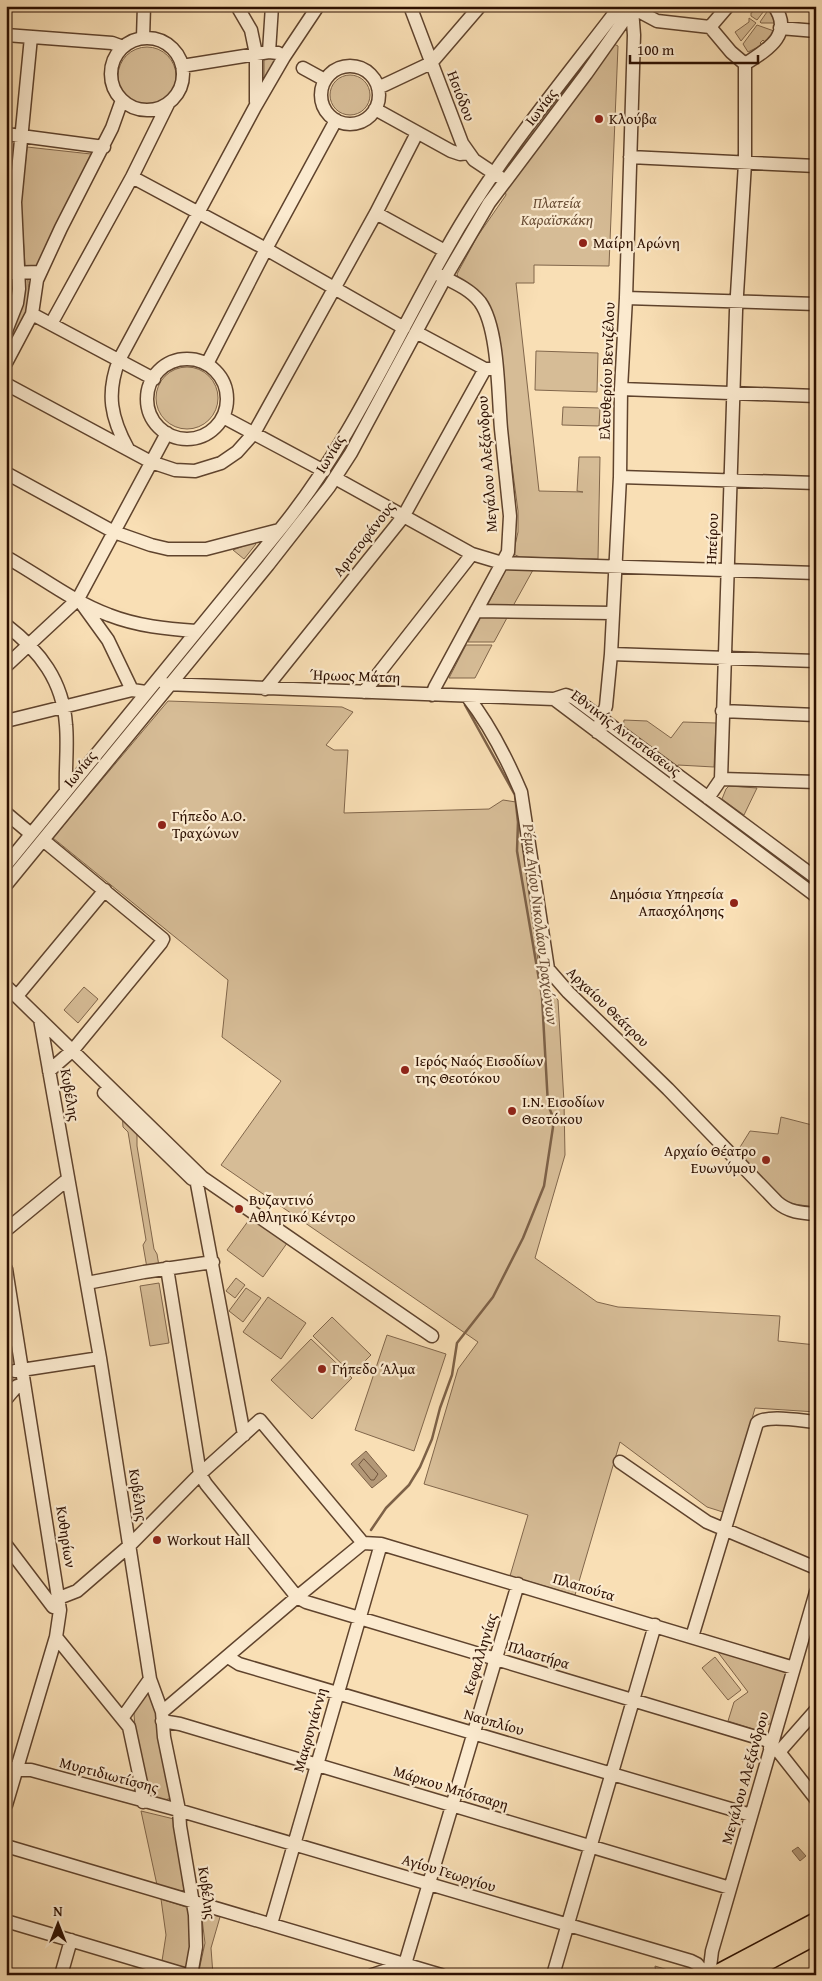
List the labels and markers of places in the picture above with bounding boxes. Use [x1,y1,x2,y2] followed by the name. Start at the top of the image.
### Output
[609,108,657,129] place label: Κλούβα
[593,113,605,125] marker: Κλούβα
[593,232,680,253] place label: Μαίρη Αρώνη
[577,237,589,249] marker: Μαίρη Αρώνη
[172,805,246,843] place label: Γήπεδο Α.Ο. Τραχώνων
[156,819,168,831] marker: Γήπεδο Α.Ο. Τραχώνων
[610,883,725,921] place label: Δημόσια Υπηρεσία Απασχόλησης
[728,897,740,909] marker: Δημόσια Υπηρεσία Απασχόλησης
[415,1050,544,1088] place label: Ιερός Ναός Εισοδίων της Θεοτόκου
[399,1064,411,1076] marker: Ιερός Ναός Εισοδίων της Θεοτόκου
[522,1091,605,1129] place label: Ι.Ν. Εισοδίων Θεοτόκου
[506,1105,518,1117] marker: Ι.Ν. Εισοδίων Θεοτόκου
[664,1140,756,1178] place label: Αρχαίο Θέατρο Ευωνύμου
[760,1154,772,1166] marker: Αρχαίο Θέατρο Ευωνύμου
[249,1189,356,1227] place label: Βυζαντινό Αθλητικό Κέντρο
[233,1203,245,1215] marker: Βυζαντινό Αθλητικό Κέντρο
[332,1358,416,1379] place label: Γήπεδο Άλμα
[316,1363,328,1375] marker: Γήπεδο Άλμα
[167,1529,250,1550] place label: Workout Hall
[151,1534,163,1546] marker: Workout Hall

